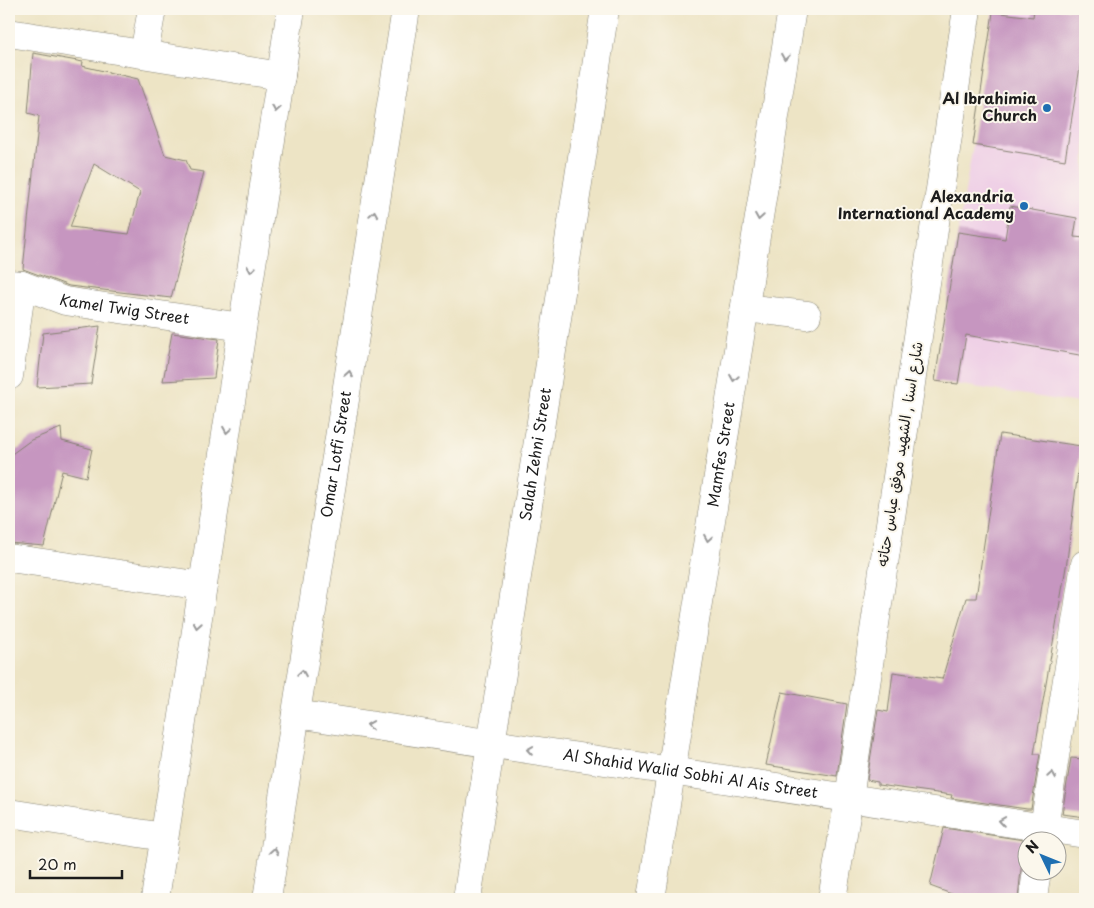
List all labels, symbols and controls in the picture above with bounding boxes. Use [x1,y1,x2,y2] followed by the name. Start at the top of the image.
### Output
[780,53,790,61] one-way arrow
[943,86,1038,126] place label: Al Ibrahimia Church
[1041,102,1053,114] marker: Al Ibrahimia Church
[271,104,281,113] one-way arrow
[838,184,1015,224] place label: Alexandria International Academy
[1018,200,1030,212] marker: Alexandria International Academy
[368,209,378,218] one-way arrow
[755,213,765,222] one-way arrow
[247,265,257,274] one-way arrow
[57,287,191,329] street label: Kamel Twig Street
[869,340,928,568] street label: شارع اسنا , الشهيد موفق عباس حتاته
[343,370,353,379] one-way arrow
[729,374,740,382] one-way arrow
[513,386,556,522] street label: Salah Zehni Street
[314,389,356,519] street label: Omar Lotfi Street
[700,400,740,509] street label: Mamfes Street
[222,426,232,434] one-way arrow
[704,534,714,543] one-way arrow
[192,621,202,630] one-way arrow
[296,669,307,677] one-way arrow
[365,721,374,731] one-way arrow
[562,742,820,803] street label: Al Shahid Walid Sobhi Al Ais Street
[526,745,534,756] one-way arrow
[1047,771,1057,779] one-way arrow
[998,817,1007,827] one-way arrow
[1016,830,1066,880] north arrow
[1021,836,1044,858] text: N
[269,847,279,855] one-way arrow
[30,848,122,880] scale bar
[38,852,77,875] text: 20 m

